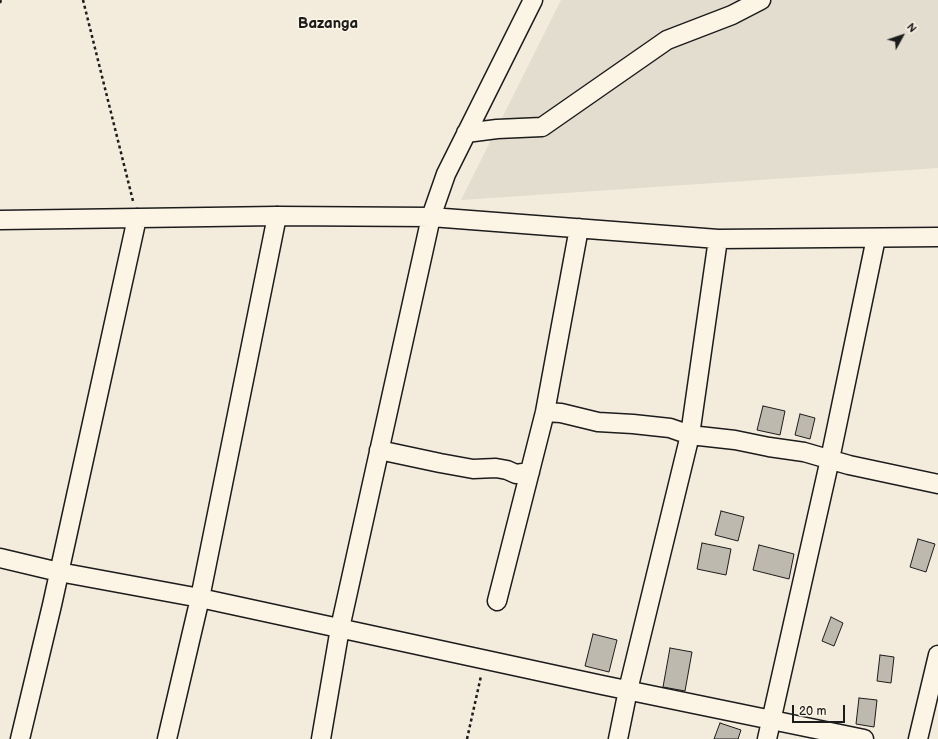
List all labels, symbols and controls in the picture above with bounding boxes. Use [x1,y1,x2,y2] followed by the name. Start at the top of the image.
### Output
[298,15,358,33] district label: Bazanga
[882,16,922,56] north arrow
[904,21,919,35] text: N
[794,697,847,723] scale bar
[799,704,826,719] text: 20 m

